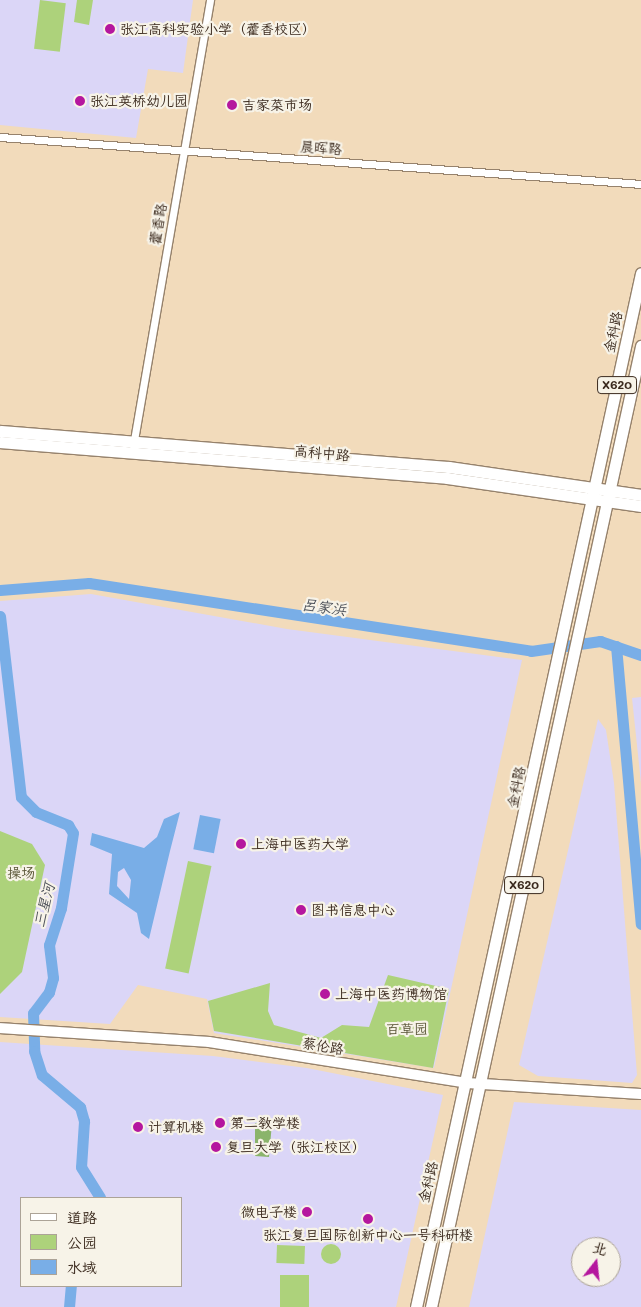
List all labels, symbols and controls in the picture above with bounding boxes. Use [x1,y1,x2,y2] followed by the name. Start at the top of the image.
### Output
[120,21,316,37] place label: 张江高科实验小学（藿香校区）
[104,23,116,35] marker: 张江高科实验小学（藿香校区）
[90,93,188,109] place label: 张江英桥幼儿园
[74,95,86,107] marker: 张江英桥幼儿园
[242,97,312,113] place label: 吉家菜市场
[226,99,238,111] marker: 吉家菜市场
[299,138,343,158] street label: 晨晖路
[146,202,170,246] street label: 藿香路
[600,310,626,354] street label: 金科路
[597,376,637,394] road number: X620
[293,442,351,464] street label: 高科中路
[300,595,348,619] water label: 吕家浜
[503,765,529,809] street label: 金科路
[251,836,349,852] place label: 上海中医药大学
[235,838,247,850] marker: 上海中医药大学
[7,865,35,881] park label: 操场
[504,876,544,894] road number: X620
[30,881,58,929] water label: 三星河
[311,902,395,918] place label: 图书信息中心
[295,904,307,916] marker: 图书信息中心
[335,986,447,1002] place label: 上海中医药博物馆
[319,988,331,1000] marker: 上海中医药博物馆
[386,1021,428,1037] park label: 百草园
[301,1034,345,1058] street label: 蔡伦路
[230,1115,300,1131] place label: 第二教学楼
[214,1117,226,1129] marker: 第二教学楼
[148,1119,204,1135] place label: 计算机楼
[132,1121,144,1133] marker: 计算机楼
[226,1139,366,1155] place label: 复旦大学（张江校区）
[210,1141,222,1153] marker: 复旦大学（张江校区）
[415,1160,441,1204] street label: 金科路
[20,1197,182,1287] legend
[241,1204,297,1220] place label: 微电子楼
[301,1206,313,1218] marker: 微电子楼
[67,1207,97,1227] text: 道路
[362,1213,374,1225] marker: 张江复旦国际创新中心一号科研楼
[263,1227,473,1243] place label: 张江复旦国际创新中心一号科研楼
[67,1232,97,1252] text: 公园
[571,1237,621,1287] north arrow
[591,1237,609,1259] text: 北
[67,1257,97,1277] text: 水域

